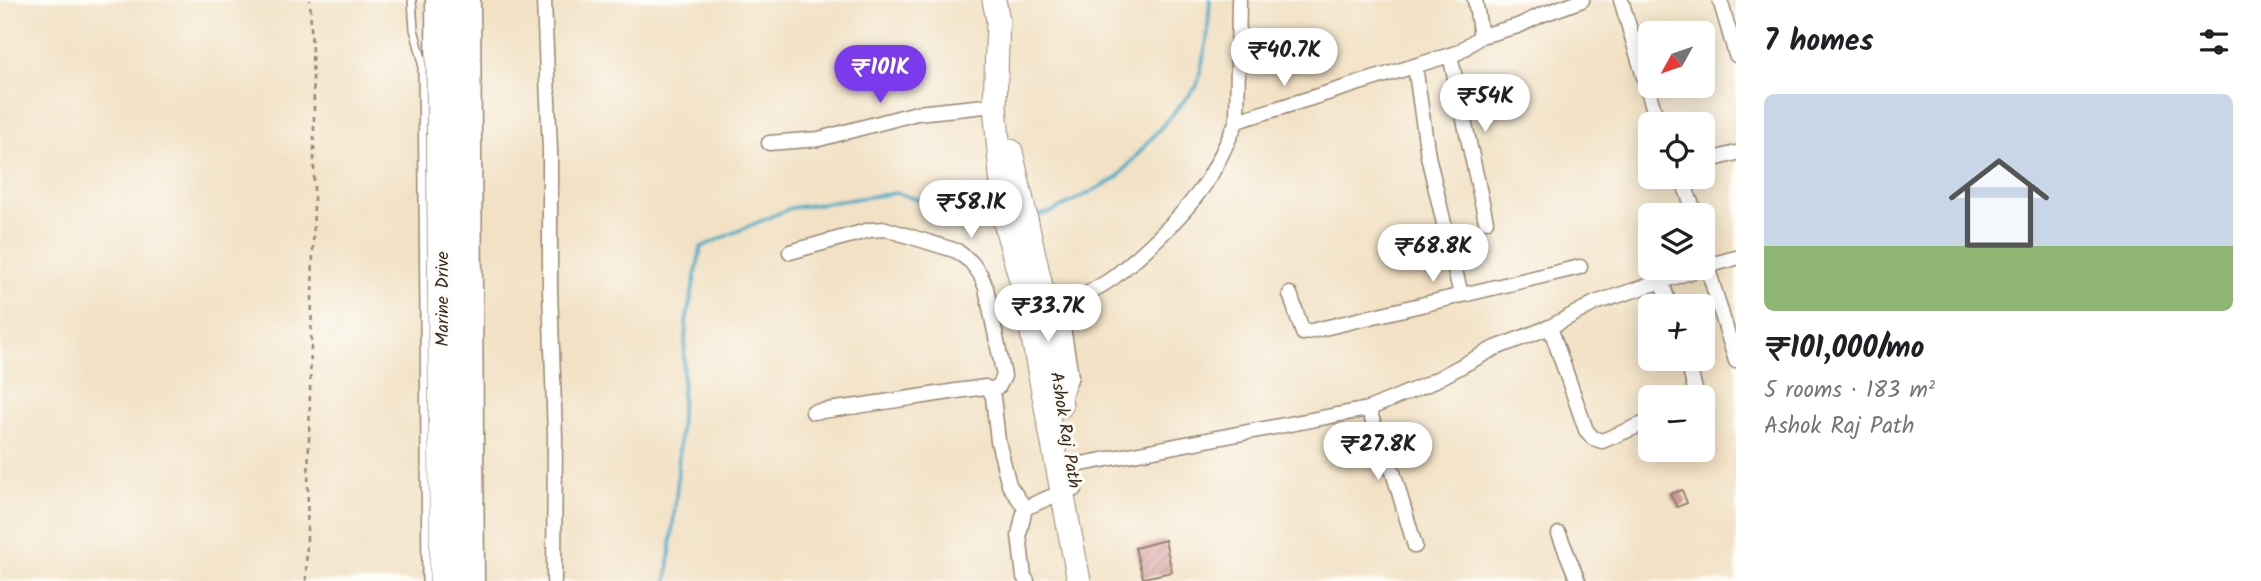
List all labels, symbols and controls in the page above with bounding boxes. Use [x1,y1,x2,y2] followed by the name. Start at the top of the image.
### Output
[1764,18,1874,66] text: 7 homes
[1638,21,1715,98] north arrow
[1638,21,1715,462] map controls
[2195,23,2233,61] icon: filters
[1227,28,1341,88] pin: ₹40.7K
[1247,33,1321,69] text: ₹40.7K
[831,46,929,105] pin: ₹101K
[850,50,910,86] text: ₹101K
[1444,74,1526,134] pin: ₹54K
[1456,79,1514,115] text: ₹54K
[1638,112,1715,189] button: locate
[1936,140,2062,266] icon: home
[914,180,1028,240] pin: ₹58.1K
[935,185,1007,221] text: ₹58.1K
[1638,203,1715,280] button: layers
[1376,224,1490,284] pin: ₹68.8K
[1394,229,1472,265] text: ₹68.8K
[429,251,458,347] street label: Marine Drive
[991,284,1105,344] pin: ₹33.7K
[1010,289,1086,325] text: ₹33.7K
[1638,294,1715,371] button: +
[1764,325,1924,373] text: ₹101,000/mo
[1041,370,1088,491] street label: Ashok Raj Path
[1764,373,1935,409] text: 5 rooms · 183 m²
[1638,385,1715,462] button: −
[1764,409,1914,445] text: Ashok Raj Path
[1321,422,1435,482] pin: ₹27.8K
[1339,427,1417,463] text: ₹27.8K

